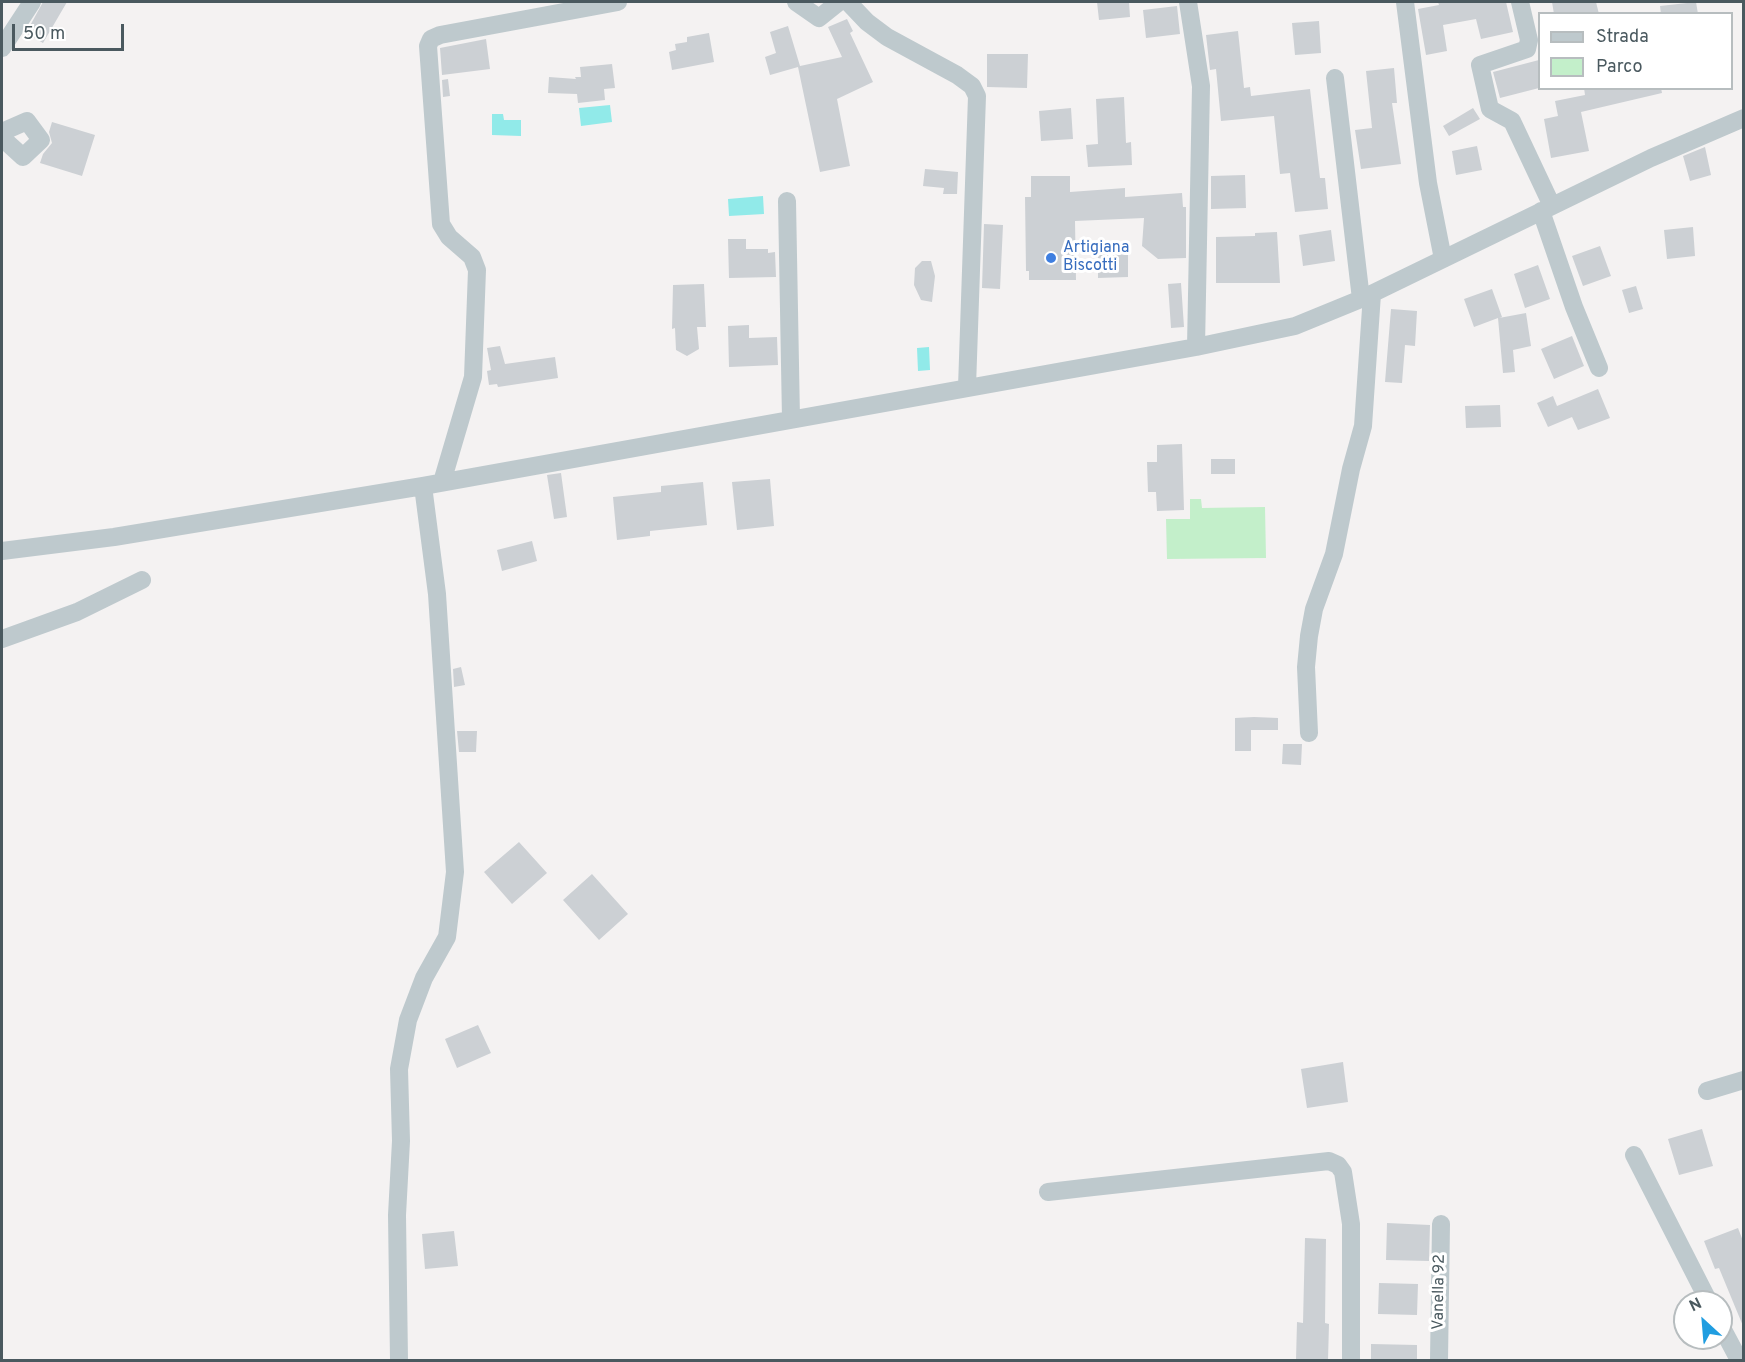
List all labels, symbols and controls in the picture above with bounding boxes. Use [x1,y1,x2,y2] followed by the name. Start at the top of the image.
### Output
[15,12,128,50] scale bar
[1538,12,1733,90] legend
[23,23,65,46] text: 50 m
[1596,26,1649,49] text: Strada
[1596,56,1642,79] text: Parco
[1063,239,1129,277] place label: Artigiana Biscotti
[1044,251,1058,265] marker: Artigiana Biscotti
[1430,1254,1450,1330] street label: Vanella 92
[1673,1290,1733,1350] north arrow
[1686,1294,1706,1317] text: N

